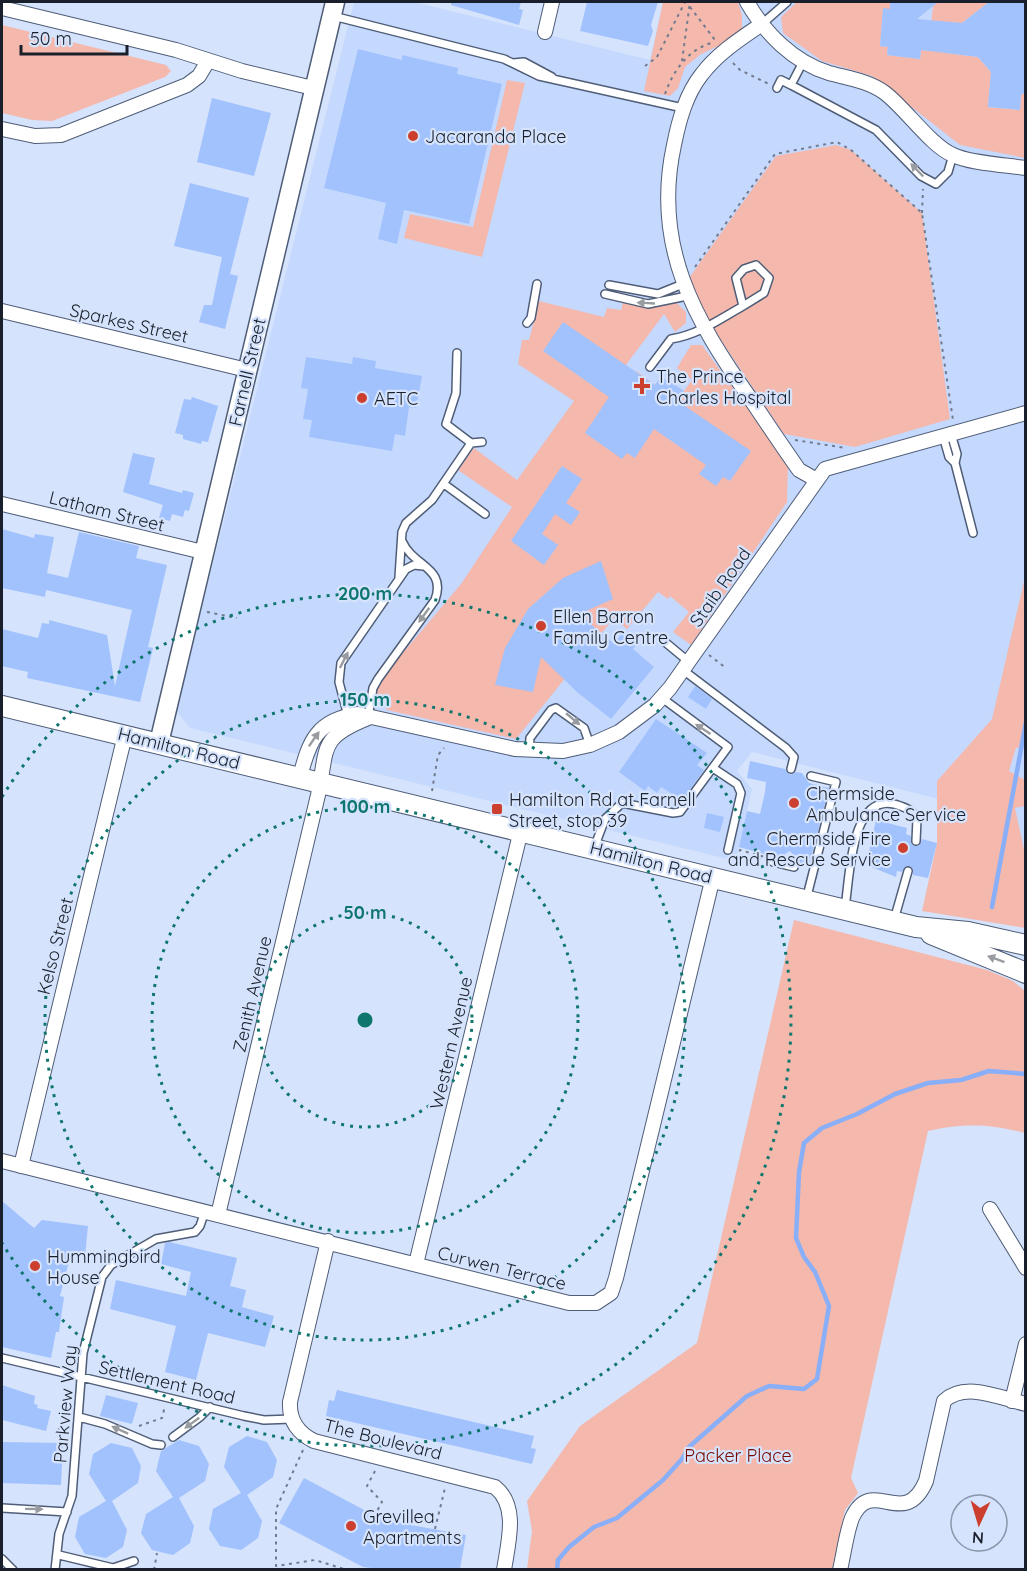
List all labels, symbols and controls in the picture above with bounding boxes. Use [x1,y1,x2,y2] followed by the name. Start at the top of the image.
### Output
[21,18,128,56] scale bar
[30,27,72,50] text: 50 m
[425,125,566,148] place label: Jacaranda Place
[406,129,420,143] marker: Jacaranda Place
[910,164,924,178] one-way arrow
[68,298,190,348] street label: Sparkes Street
[636,299,655,308] one-way arrow
[223,316,271,428] street label: Farnell Street
[656,365,792,409] place label: The Prince Charles Hospital
[633,377,651,395] marker: The Prince Charles Hospital
[374,387,418,410] place label: AETC
[355,391,369,405] marker: AETC
[47,486,167,536] street label: Latham Street
[684,543,756,631] street label: Staib Road
[338,582,392,605] text: 200 m
[553,605,668,649] place label: Ellen Barron Family Centre
[418,607,430,623] one-way arrow
[534,619,548,633] marker: Ellen Barron Family Centre
[340,651,349,668] one-way arrow
[340,688,390,711] text: 150 m
[565,712,580,725] one-way arrow
[116,722,242,774] street label: Hamilton Road
[695,723,711,734] one-way arrow
[308,731,320,747] one-way arrow
[806,782,966,826] place label: Chermside Ambulance Service
[509,788,696,832] place label: Hamilton Rd at Farnell Street, stop 39
[340,795,390,818] text: 100 m
[787,796,801,810] marker: Chermside Ambulance Service
[490,802,504,816] marker: Hamilton Rd at Farnell Street, stop 39
[728,827,891,871] place label: Chermside Fire and Rescue Service
[588,836,714,888] street label: Hamilton Road
[896,841,910,855] marker: Chermside Fire and Rescue Service
[32,895,78,997] street label: Kelso Street
[343,901,387,924] text: 50 m
[227,934,277,1054] street label: Zenith Avenue
[986,954,1004,964] one-way arrow
[425,974,477,1112] street label: Western Avenue
[355,1010,375,1030] centre of rings
[435,1241,569,1295] street label: Curwen Terrace
[47,1245,161,1289] place label: Hummingbird House
[28,1259,42,1273] marker: Hummingbird House
[48,1344,82,1464] street label: Parkview Way
[97,1355,237,1409] street label: Settlement Road
[322,1413,444,1465] street label: The Boulevard
[185,1417,201,1429] one-way arrow
[111,1425,129,1435] one-way arrow
[684,1444,792,1467] park label: Packer Place
[949,1493,1009,1553] north arrow
[25,1505,44,1514] one-way arrow
[363,1505,461,1549] place label: Grevillea Apartments
[344,1519,358,1533] marker: Grevillea Apartments
[971,1528,985,1548] text: N

